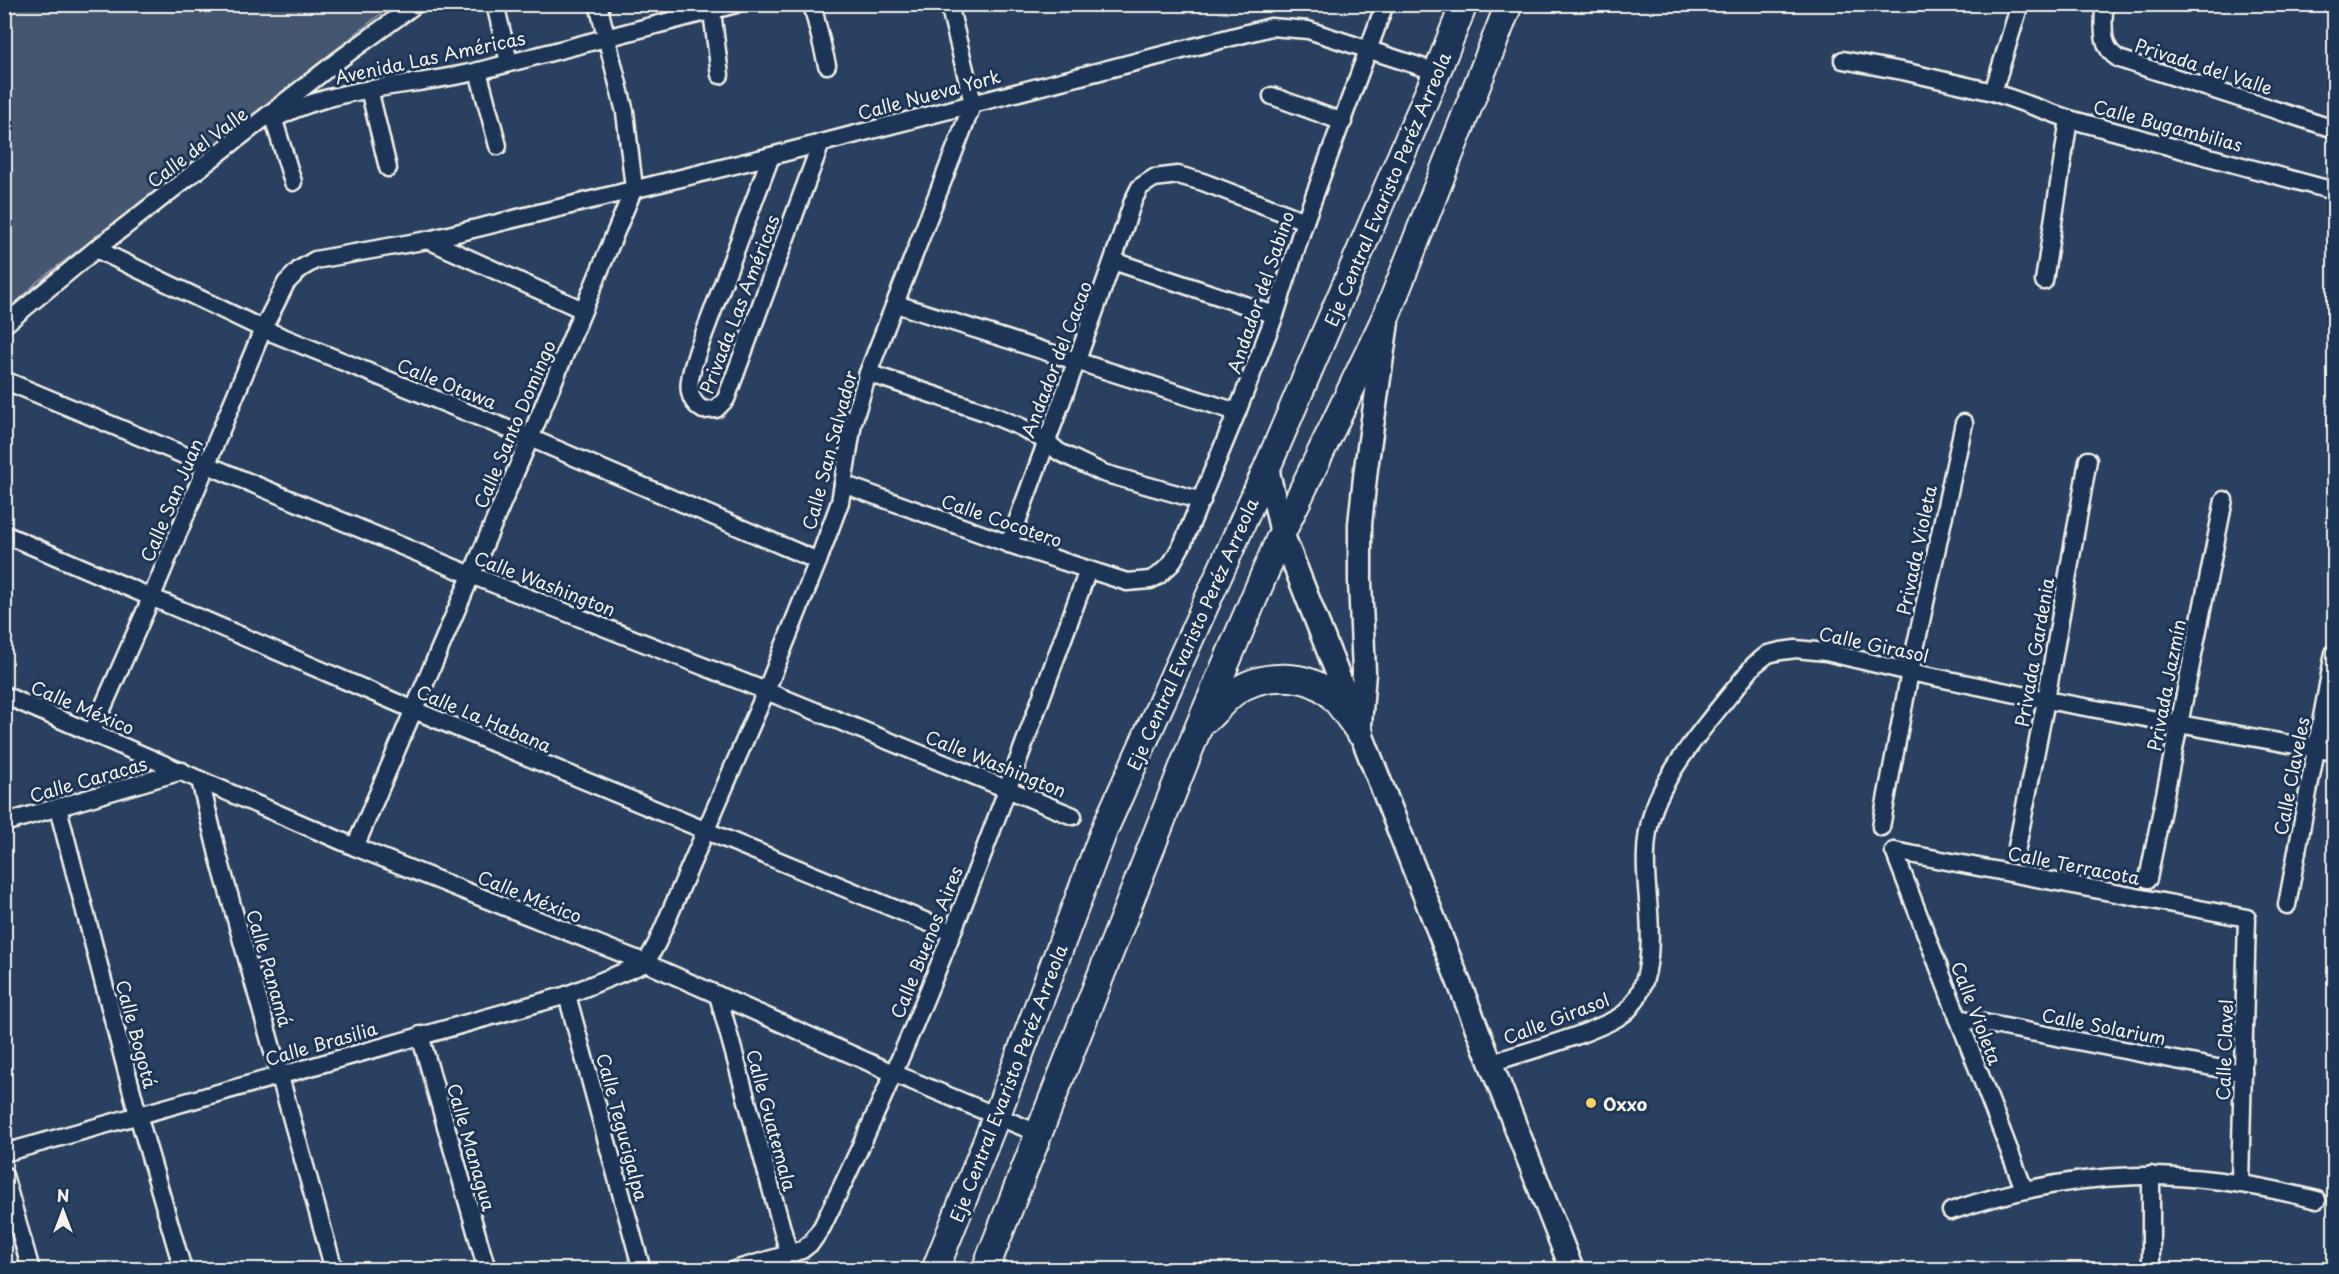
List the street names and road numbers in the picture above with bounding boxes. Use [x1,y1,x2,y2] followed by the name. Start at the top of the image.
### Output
[332,24,528,90] street label: Avenida Las Américas
[2132,31,2276,101] street label: Privada del Valle
[1317,47,1457,330] street label: Eje Central Evaristo Peréz Arreola
[855,62,1003,126] street label: Calle Nueva York
[2090,92,2246,158] street label: Calle Bugambilias
[141,100,253,194] street label: Calle del Valle
[1220,207,1300,377] street label: Andador del Sabino
[692,211,786,397] street label: Privada Las Américas
[1014,277,1098,441] street label: Andador del Cacao
[466,336,562,512] street label: Calle Santo Domingo
[393,351,501,415] street label: Calle Otawa
[795,367,863,533] street label: Calle San Salvador
[133,434,209,566] street label: Calle San Juan
[1889,482,1943,617] street label: Privada Violeta
[938,487,1066,553] street label: Calle Cocotero
[1120,493,1265,775] street label: Eje Central Evaristo Peréz Arreola
[470,544,620,622] street label: Calle Washington
[2008,575,2060,729] street label: Privada Gardenia
[2140,617,2192,753] street label: Privada Jazmín
[1817,619,1931,669] street label: Calle Girasol
[27,673,139,741] street label: Calle México
[412,677,556,759] street label: Calle La Habana
[2266,714,2316,838] street label: Calle Claveles
[922,722,1070,804] street label: Calle Washington
[26,749,150,809] street label: Calle Caracas
[2006,839,2143,891] street label: Calle Terracota
[883,862,969,1022] street label: Calle Buenos Aires
[474,863,586,929] street label: Calle México
[240,906,300,1031] street label: Calle Panamá
[942,939,1074,1226] street label: Eje Central Evaristo Peréz Arreola
[1945,957,2009,1069] street label: Calle Violeta
[110,977,165,1092] street label: Calle Bogotá
[1499,985,1613,1051] street label: Calle Girasol
[2209,999,2239,1101] street label: Calle Clavel
[2040,1001,2168,1051] street label: Calle Solarium
[262,1014,380,1072] street label: Calle Brasilia
[740,1046,804,1194] street label: Calle Guatemala
[590,1050,656,1204] street label: Calle Tegucigalpa
[441,1080,503,1215] street label: Calle Managua

